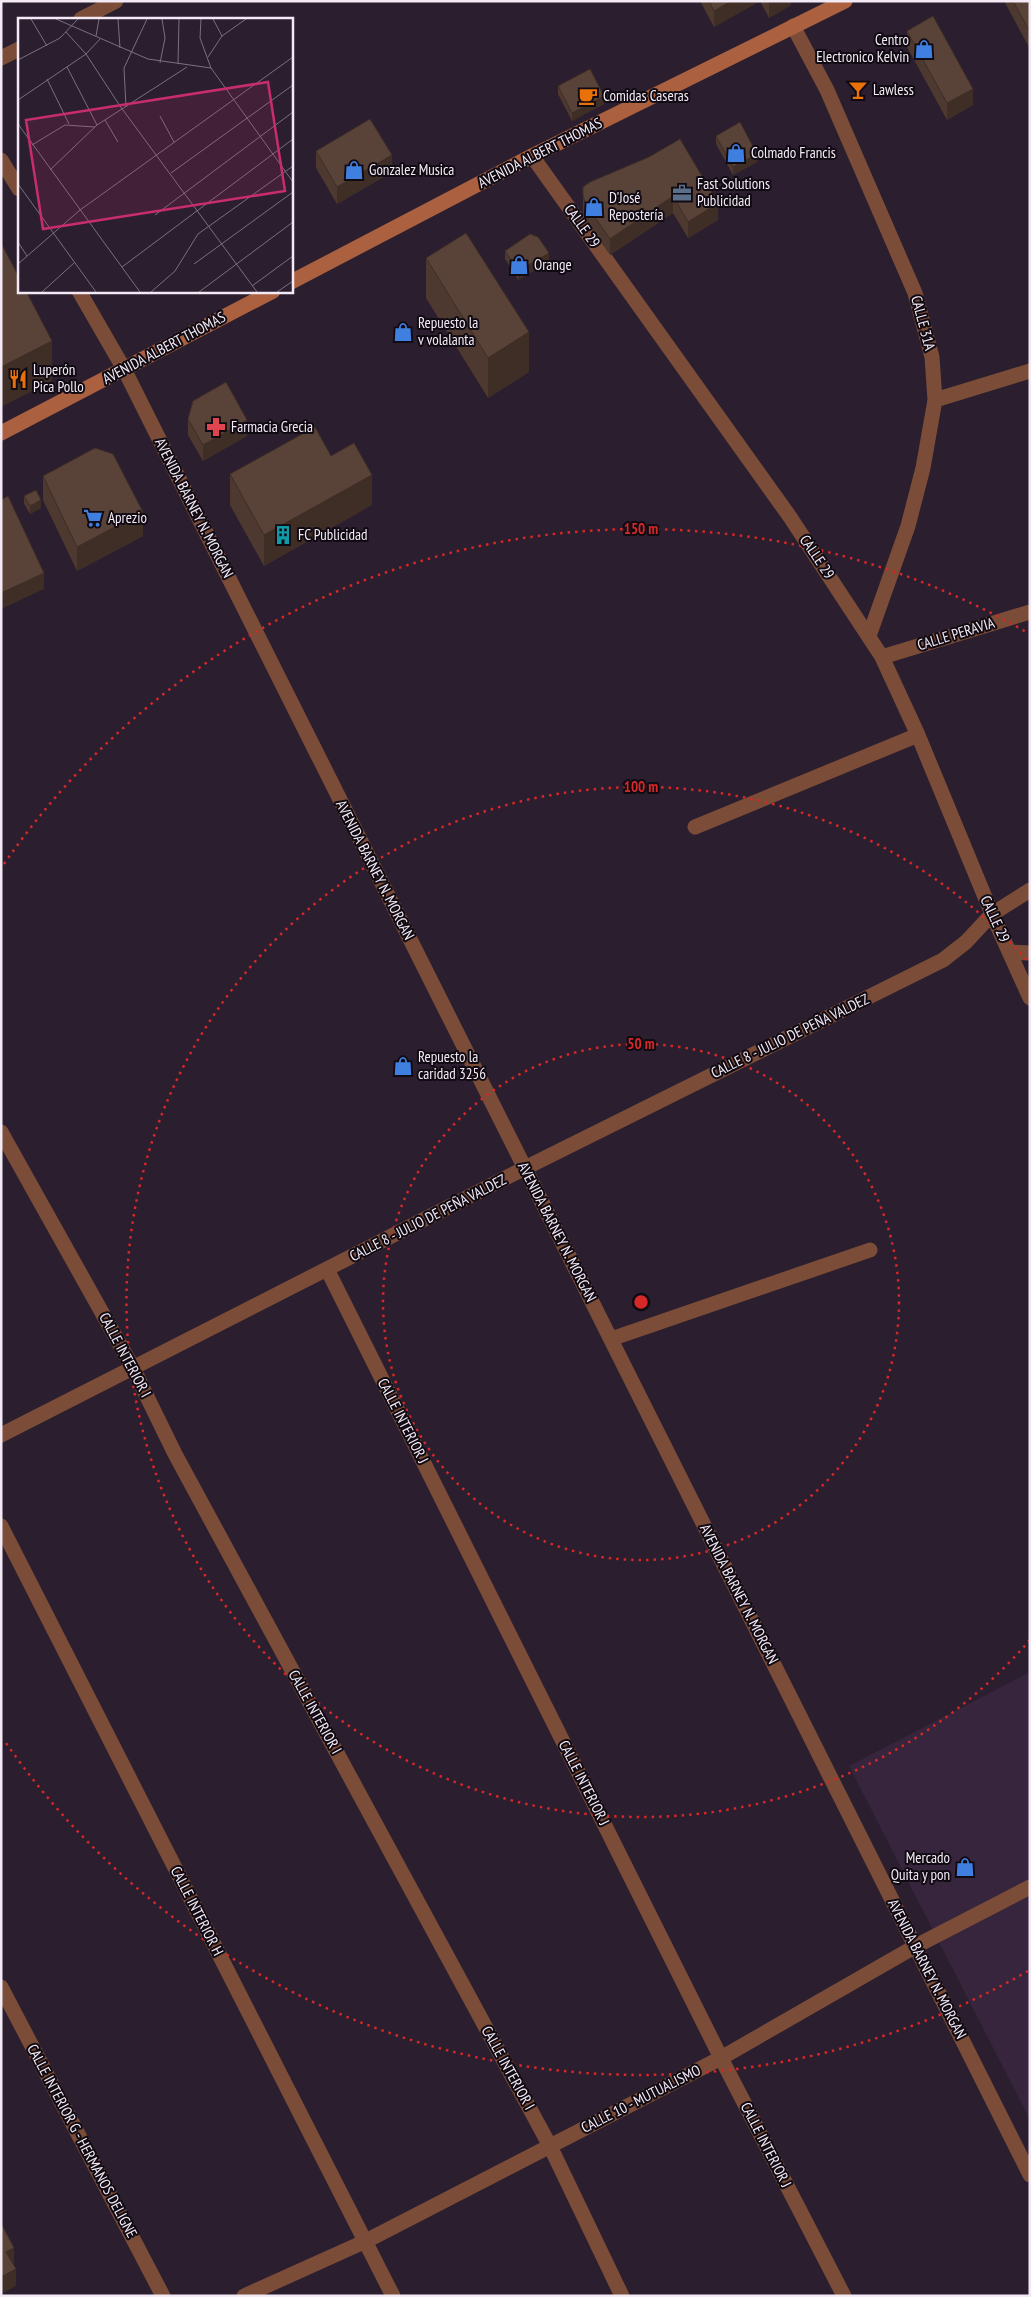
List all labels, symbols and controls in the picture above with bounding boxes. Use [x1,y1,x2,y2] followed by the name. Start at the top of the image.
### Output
[18,18,292,292] inset map
[816,30,909,66] place label: Centro Electronico Kelvin
[913,38,935,60] shop icon: Centro Electronico Kelvin
[847,79,869,101] bar icon: Lawless
[873,80,914,99] place label: Lawless
[577,85,599,107] cafe icon: Comidas Caseras
[603,86,689,105] place label: Comidas Caseras
[475,113,605,192] street label: AVENIDA ALBERT THOMAS
[725,142,747,164] shop icon: Colmado Francis
[751,143,836,162] place label: Colmado Francis
[343,159,365,181] shop icon: Gonzalez Musica
[369,160,454,179] place label: Gonzalez Musica
[697,174,770,210] place label: Fast Solutions Publicidad
[671,182,693,204] office icon: Fast Solutions Publicidad
[609,188,663,224] place label: D'José Repostería
[583,196,605,218] shop icon: D'José Repostería
[560,200,605,251] street label: CALLE 29
[508,254,530,276] shop icon: Orange
[534,255,572,274] place label: Orange
[907,293,940,353] street label: CALLE 31A
[99,307,229,388] street label: AVENIDA ALBERT THOMAS
[418,313,478,349] place label: Repuesto la v volalanta
[392,321,414,343] shop icon: Repuesto la v volalanta
[33,360,84,396] place label: Luperón Pica Pollo
[7,368,29,390] restaurant icon: Luperón Pica Pollo
[205,416,227,438] pharmacy icon: Farmacia Grecia
[231,417,313,436] place label: Farmacia Grecia
[151,435,238,581] street label: AVENIDA BARNEY N. MORGAN
[82,507,104,529] supermarket icon: Aprezio
[108,508,147,527] place label: Aprezio
[624,519,658,538] text: 150 m
[272,524,294,546] building icon: FC Publicidad
[298,525,367,544] place label: FC Publicidad
[796,531,839,582] street label: CALLE 29
[915,613,998,654] street label: CALLE PERAVIA
[624,777,658,796] text: 100 m
[332,797,419,943] street label: AVENIDA BARNEY N. MORGAN
[976,892,1014,945] street label: CALLE 29
[708,989,872,1082] street label: CALLE 8 - JULIO DE PEÑA VALDEZ
[627,1034,655,1053] text: 50 m
[418,1047,486,1083] place label: Repuesto la caridad 3256
[392,1055,414,1077] shop icon: Repuesto la caridad 3256
[514,1159,601,1305] street label: AVENIDA BARNEY N. MORGAN
[346,1170,510,1265] street label: CALLE 8 - JULIO DE PEÑA VALDEZ
[632,1293,650,1311] centre of rings
[95,1309,156,1400] street label: CALLE INTERIOR I
[374,1375,433,1467] street label: CALLE INTERIOR J
[696,1521,783,1667] street label: AVENIDA BARNEY N. MORGAN
[285,1666,346,1757] street label: CALLE INTERIOR I
[555,1737,614,1829] street label: CALLE INTERIOR J
[891,1848,950,1884] place label: Mercado Quita y pon
[954,1856,976,1878] shop icon: Mercado Quita y pon
[167,1863,228,1959] street label: CALLE INTERIOR H
[884,1896,971,2042] street label: AVENIDA BARNEY N. MORGAN
[478,2022,539,2113] street label: CALLE INTERIOR I
[23,2041,142,2241] street label: CALLE INTERIOR G - HERMANOS DELIGNE
[578,2060,704,2137] street label: CALLE 10 - MUTUALISMO
[737,2099,796,2191] street label: CALLE INTERIOR J

